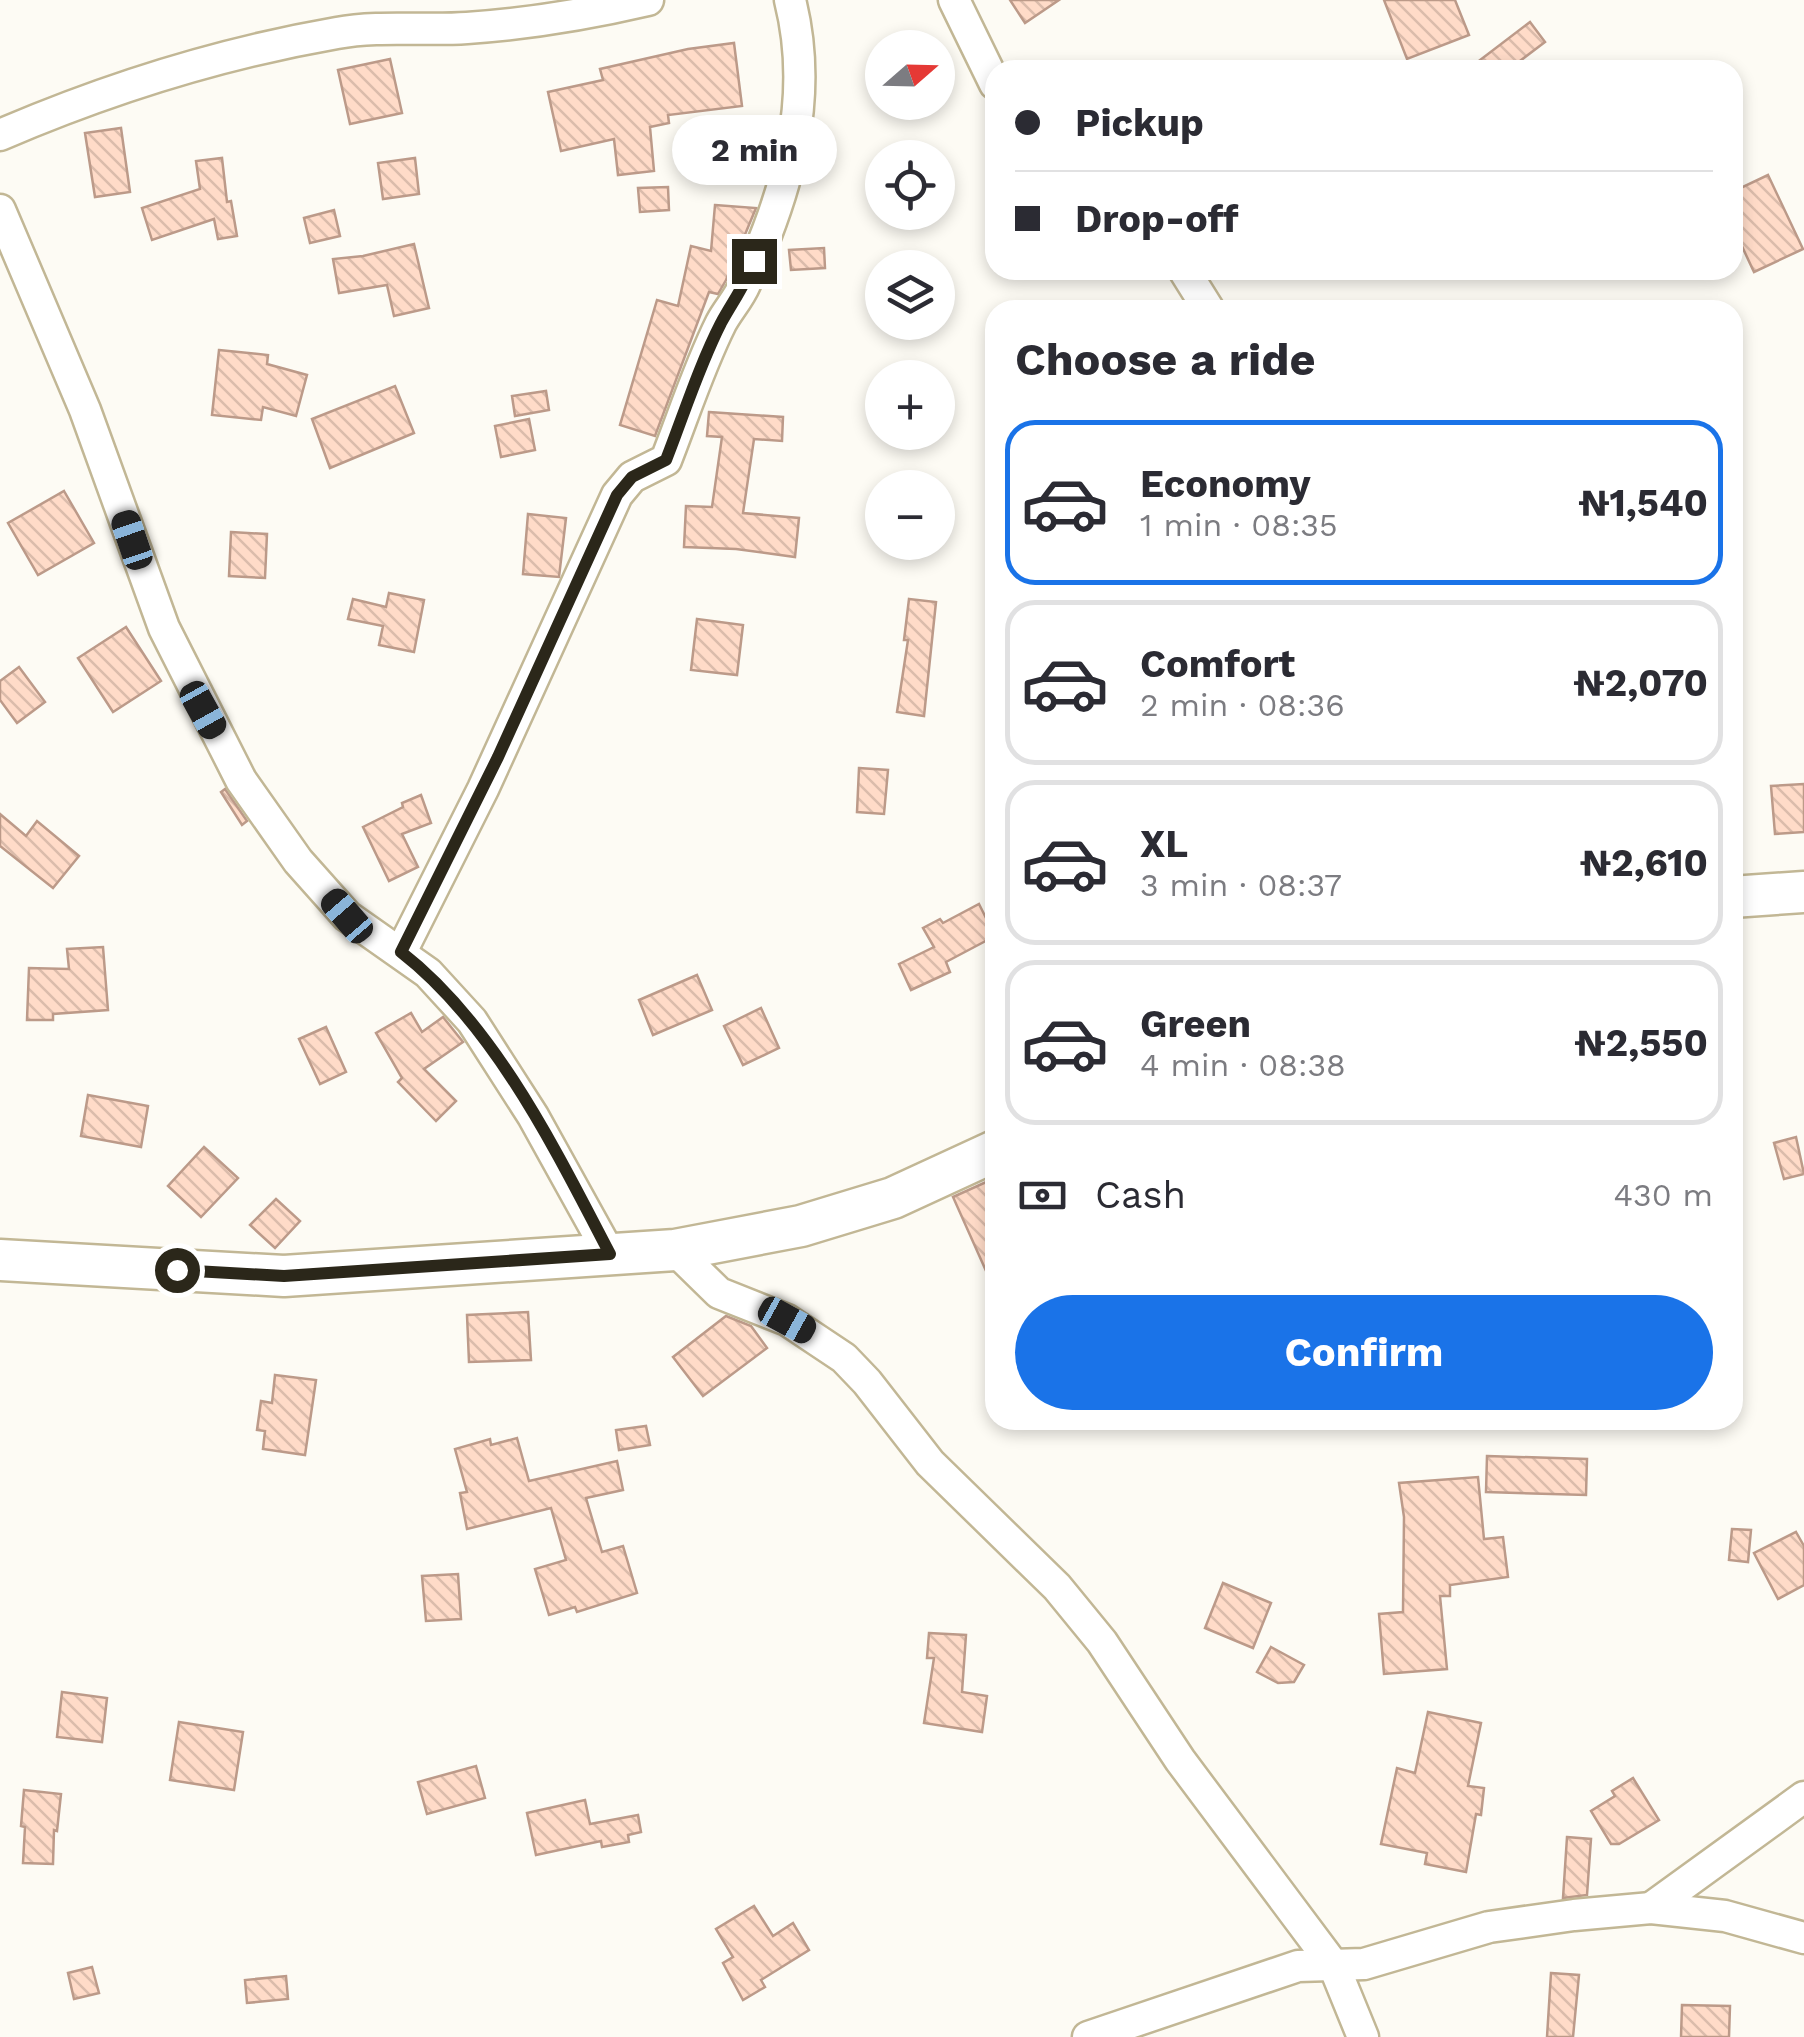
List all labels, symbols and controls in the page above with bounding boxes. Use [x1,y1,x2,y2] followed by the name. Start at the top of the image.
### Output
[865,30,955,120] north arrow
[865,30,955,560] map controls
[1075,101,1204,145] text: Pickup
[672,116,836,186] callout: 2 min
[711,131,798,169] text: 2 min
[865,140,955,230] button: locate
[1075,197,1239,241] text: Drop-off
[732,239,777,284] route end
[865,250,955,340] button: layers
[1015,333,1315,386] text: Choose a ride
[865,360,955,450] button: +
[1020,458,1110,548] icon: car
[1140,462,1311,506] text: Economy
[865,470,955,560] button: −
[1578,481,1708,525] text: ₦1,540
[1140,506,1338,544] text: 1 min · 08:35
[108,507,156,573] car
[1020,638,1110,728] icon: car
[1140,642,1295,686] text: Comfort
[1573,661,1708,705] text: ₦2,070
[175,676,231,744] car
[1140,686,1345,724] text: 2 min · 08:36
[1020,818,1110,908] icon: car
[1140,822,1188,866] text: XL
[1580,841,1708,885] text: ₦2,610
[1140,866,1342,904] text: 3 min · 08:37
[316,884,378,948] car
[1020,998,1110,1088] icon: car
[1140,1002,1251,1046] text: Green
[1574,1021,1708,1065] text: ₦2,550
[1140,1046,1346,1084] text: 4 min · 08:38
[1015,1168,1070,1223] icon: cash
[1095,1173,1186,1217] text: Cash
[1613,1176,1713,1214] text: 430 m
[155,1248,200,1293] route start
[753,1292,821,1348] car
[1015,1295,1713,1410] button: Confirm

